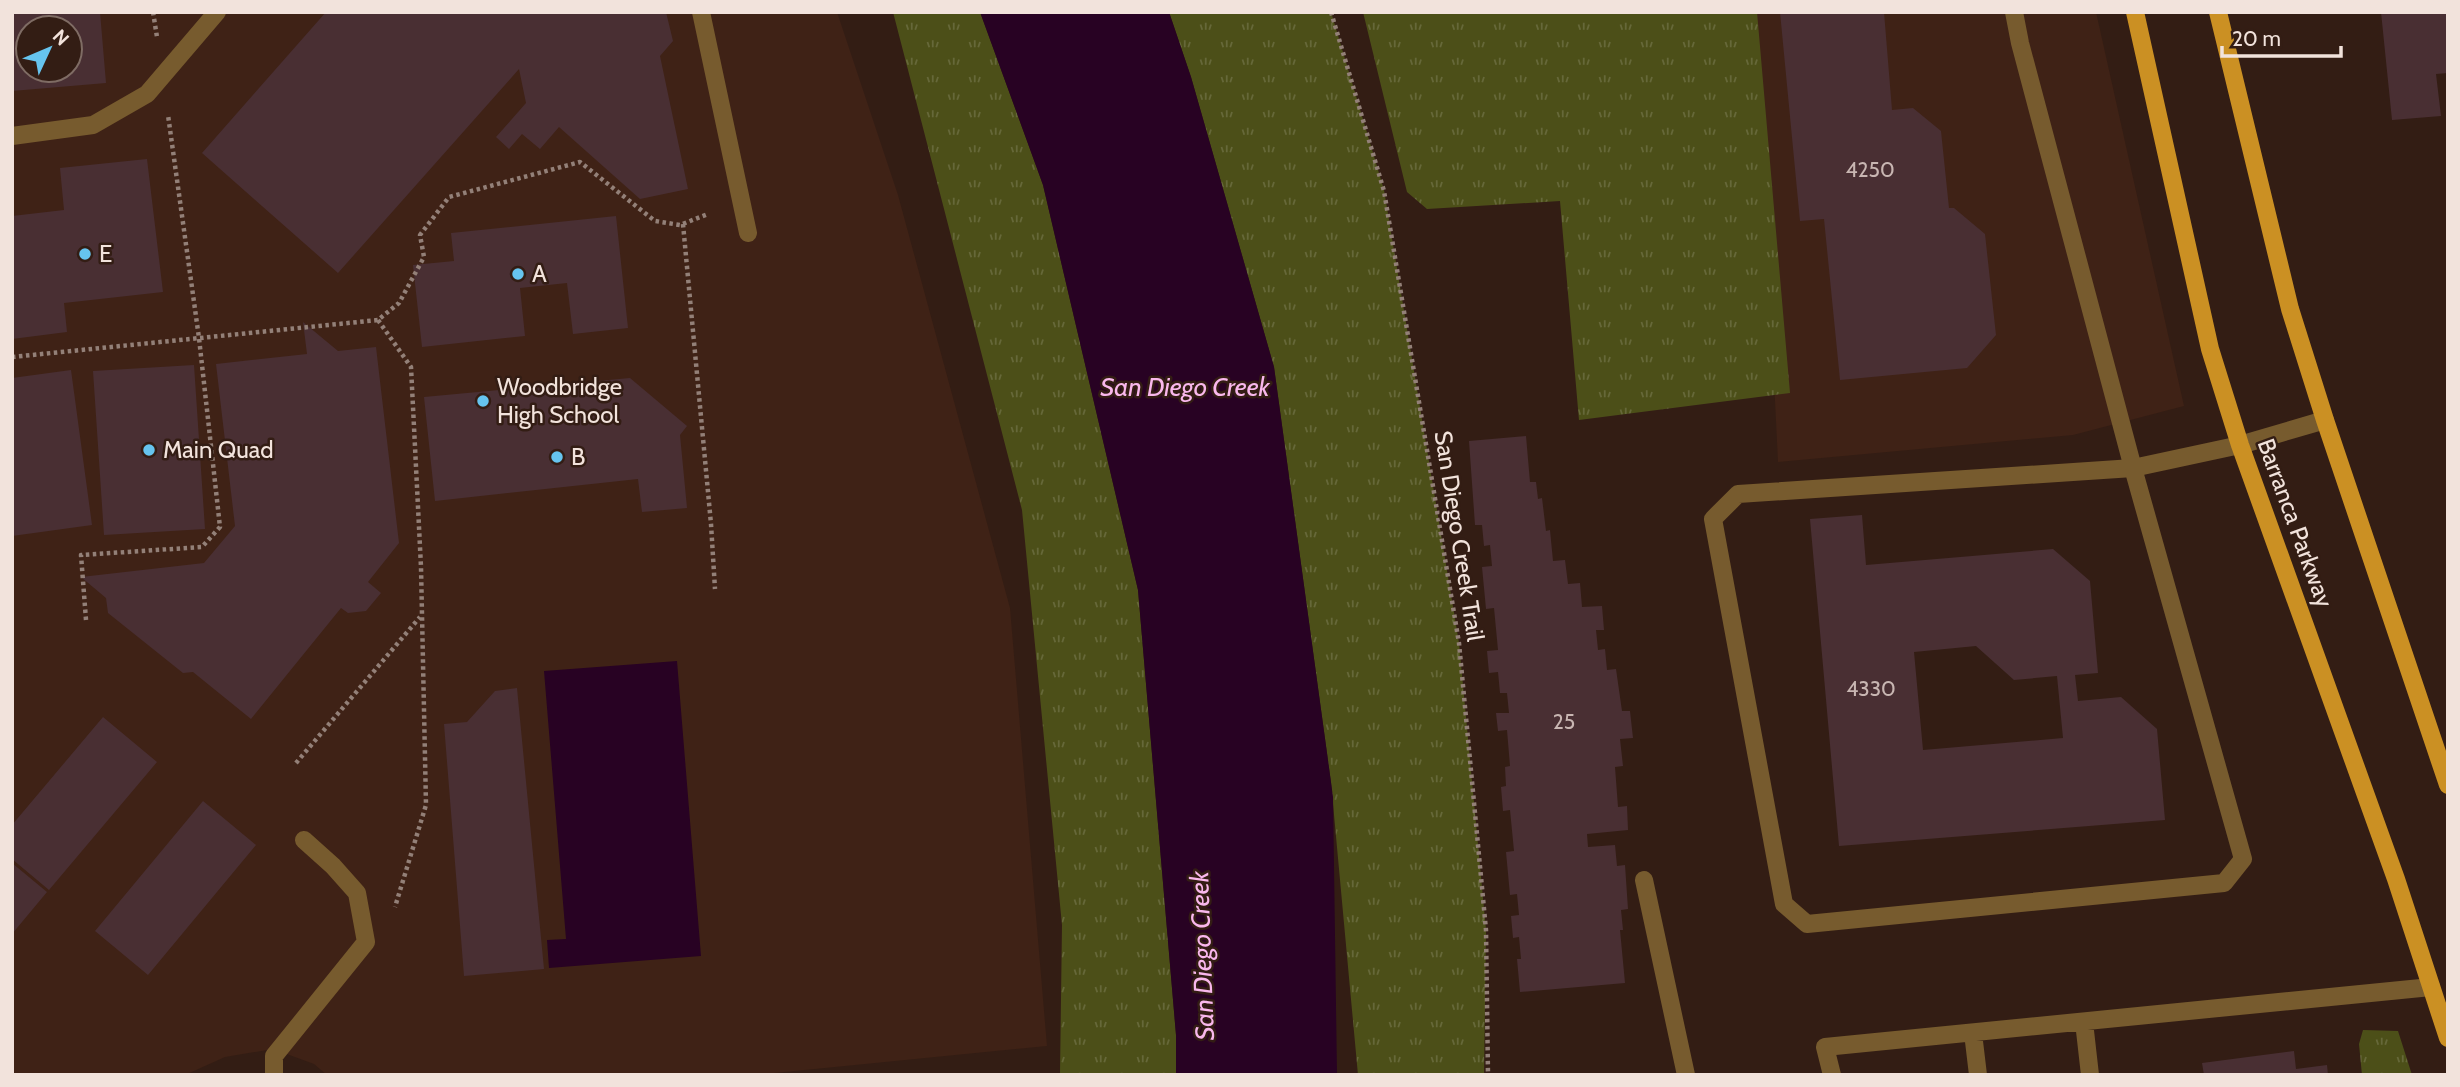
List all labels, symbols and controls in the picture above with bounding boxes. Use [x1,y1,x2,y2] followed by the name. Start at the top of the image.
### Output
[14,14,84,84] north arrow
[2222,14,2341,58] scale bar
[48,25,74,50] text: N
[2232,26,2281,51] text: 20 m
[1845,157,1895,182] house number: 4250
[99,239,112,268] place label: E
[77,246,93,262] marker: E
[532,259,547,288] place label: A
[510,266,526,282] marker: A
[1100,371,1271,403] water label: San Diego Creek
[497,372,622,429] place label: Woodbridge High School
[475,393,491,409] marker: Woodbridge High School
[1429,429,1490,643] street label: San Diego Creek Trail
[163,435,274,464] place label: Main Quad
[2252,435,2339,611] street label: Barranca Parkway
[141,442,157,458] marker: Main Quad
[571,442,585,471] place label: B
[549,449,565,465] marker: B
[1846,676,1896,701] house number: 4330
[1553,709,1575,734] house number: 25
[1183,870,1221,1041] water label: San Diego Creek

